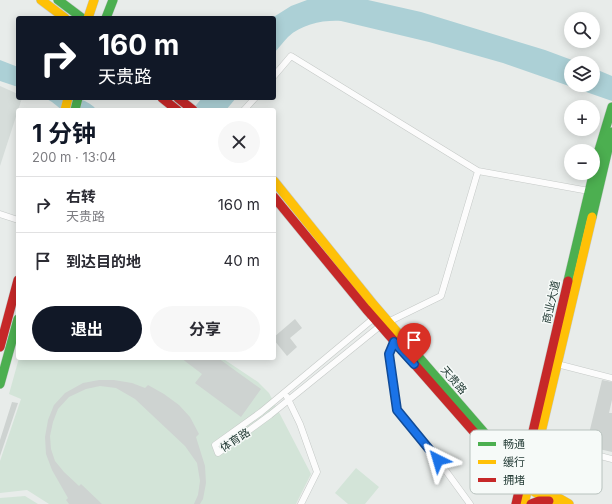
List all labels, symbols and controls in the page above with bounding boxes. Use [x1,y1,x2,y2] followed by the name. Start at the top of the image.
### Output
[564,12,600,180] map controls
[564,12,600,48] button: search
[98,28,179,62] text: 160 m
[32,32,84,84] icon: right
[564,56,600,92] button: layers
[98,66,152,87] text: 天贵路
[564,100,600,136] button: +
[32,119,96,148] text: 1 分钟
[218,121,260,163] button: close
[564,144,600,180] button: −
[32,149,116,165] text: 200 m · 13:04
[66,187,96,206] text: 右转
[32,194,54,216] icon: right
[218,195,260,214] text: 160 m
[66,208,105,224] text: 天贵路
[32,250,54,272] icon: arrive
[223,251,260,270] text: 40 m
[66,252,141,271] text: 到达目的地
[539,279,563,325] street label: 商业大道
[32,306,142,352] button: 退出
[150,306,260,352] button: 分享
[397,323,431,364] pin
[403,329,425,351] icon: arrive
[438,363,470,397] street label: 天贵路
[217,425,253,455] street label: 体育路
[470,430,602,494] legend
[503,437,525,451] text: 畅通
[417,439,459,481] position arrow
[503,455,525,469] text: 缓行
[503,473,525,487] text: 拥堵

